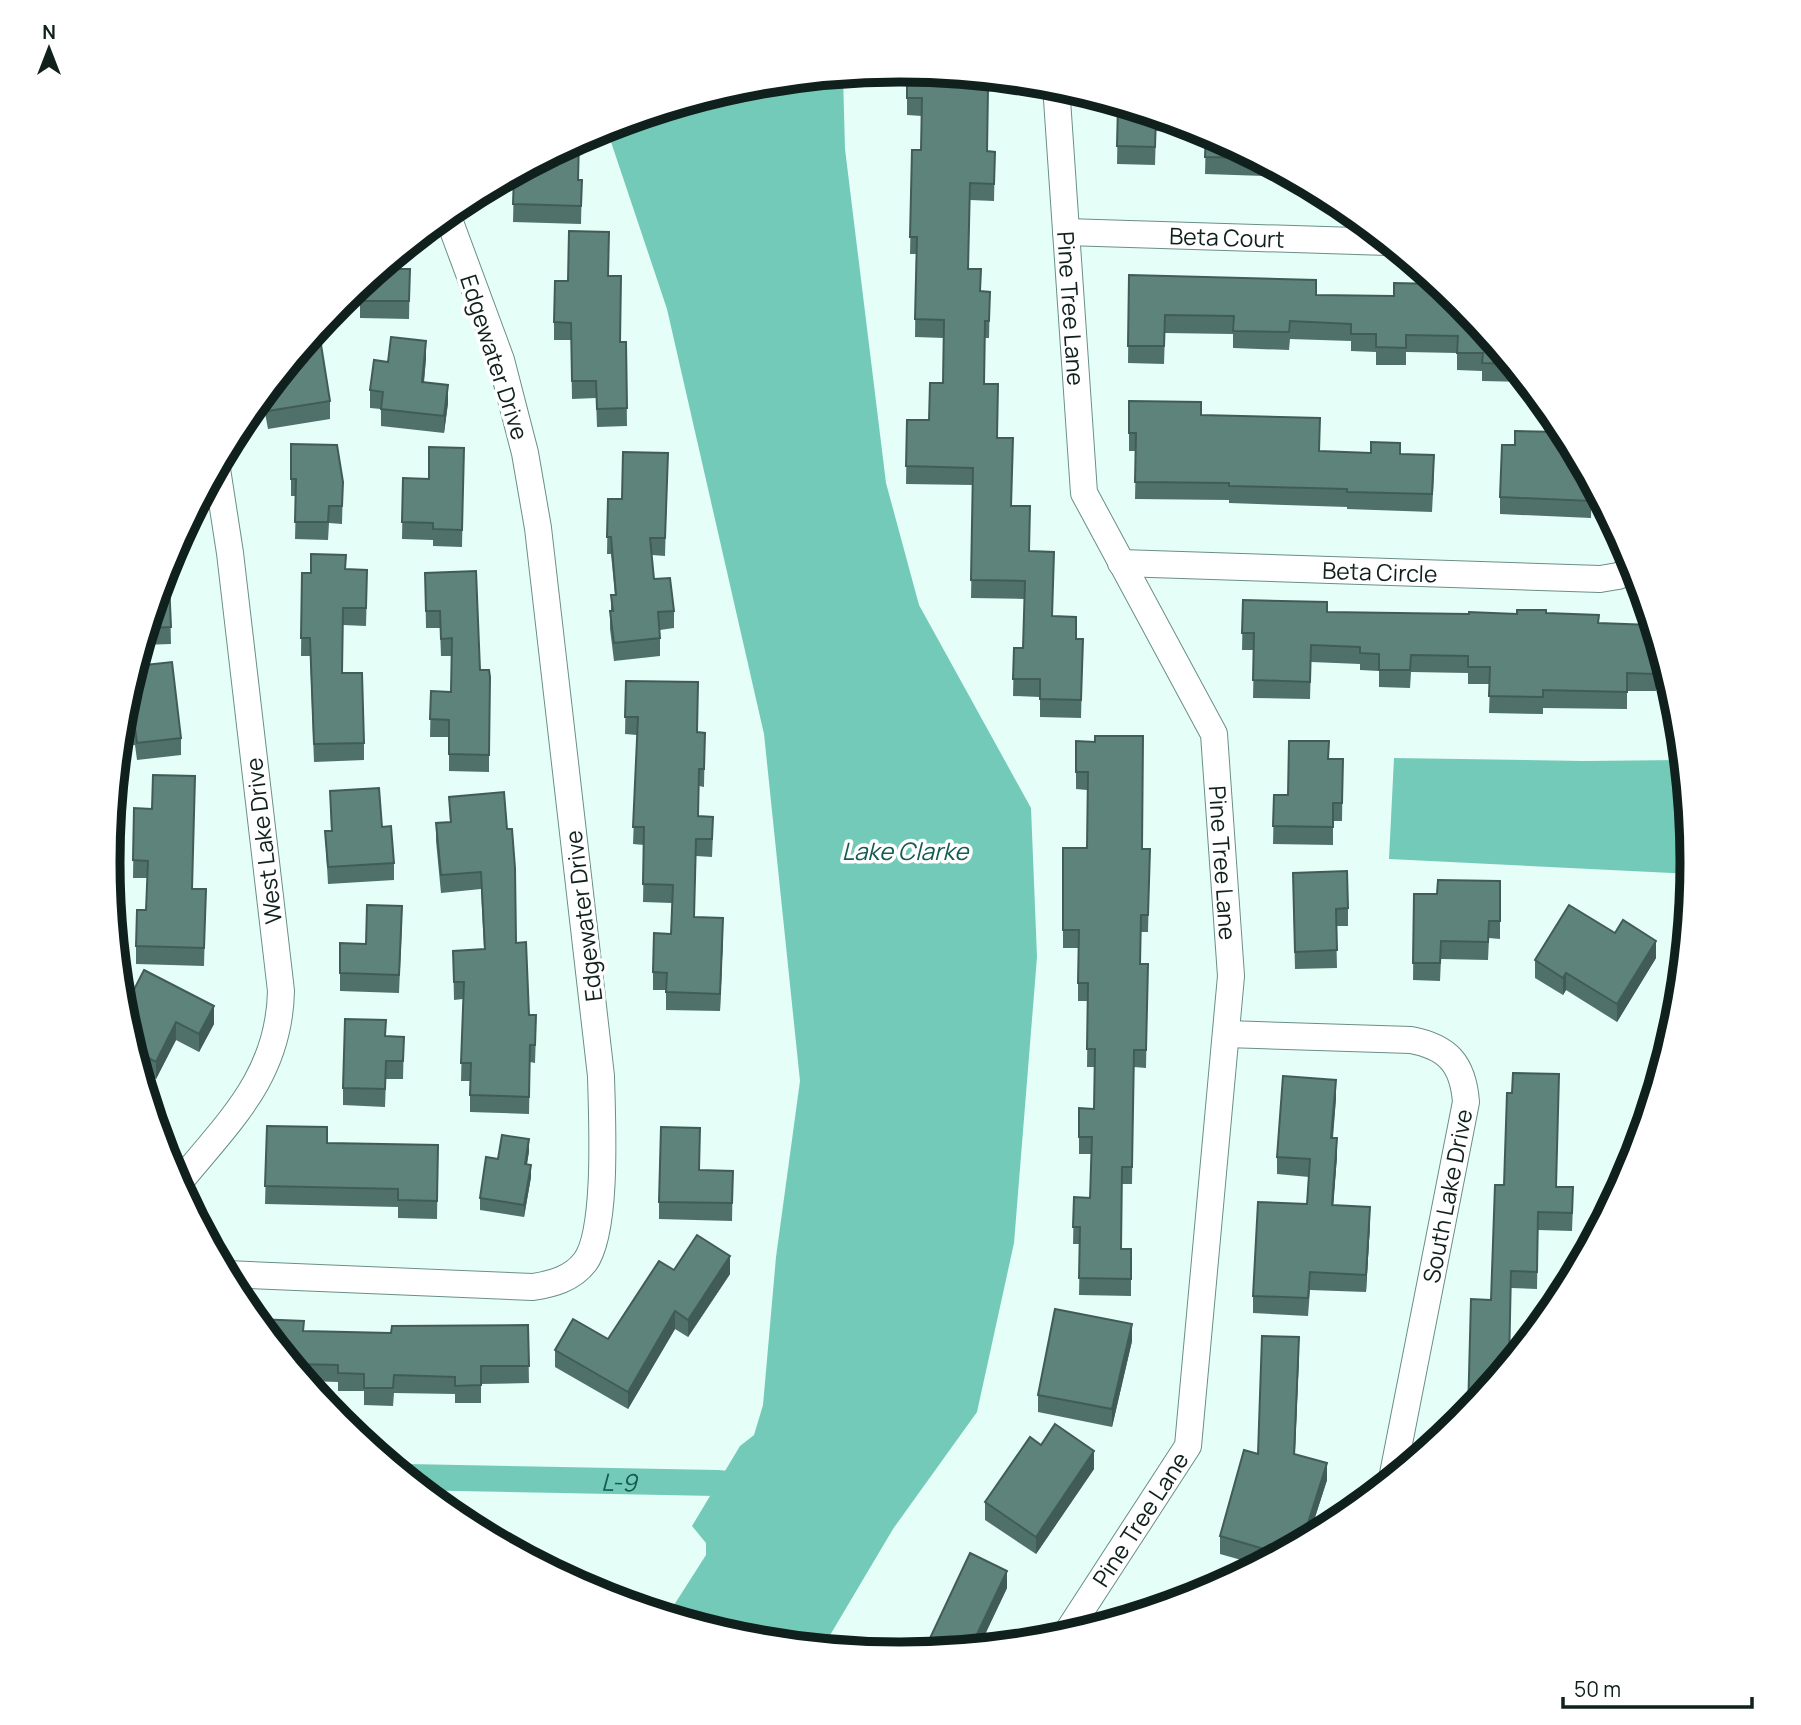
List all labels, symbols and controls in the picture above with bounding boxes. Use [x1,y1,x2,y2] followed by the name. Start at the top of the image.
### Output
[14,14,84,84] north arrow
[42,19,56,45] text: N
[1169,219,1285,255] street label: Beta Court
[1050,230,1093,387] street label: Pine Tree Lane
[453,270,537,444] street label: Edgewater Drive
[1322,554,1438,590] street label: Beta Circle
[237,756,289,926] street label: West Lake Drive
[1202,785,1244,941] street label: Pine Tree Lane
[557,829,609,1003] street label: Edgewater Drive
[842,834,970,867] water label: Lake Clarke
[1414,1106,1480,1286] street label: South Lake Drive
[1084,1445,1196,1593] street label: Pine Tree Lane
[601,1464,639,1498] water label: L-9
[1563,1666,1752,1710] scale bar
[1574,1675,1621,1703] text: 50 m

